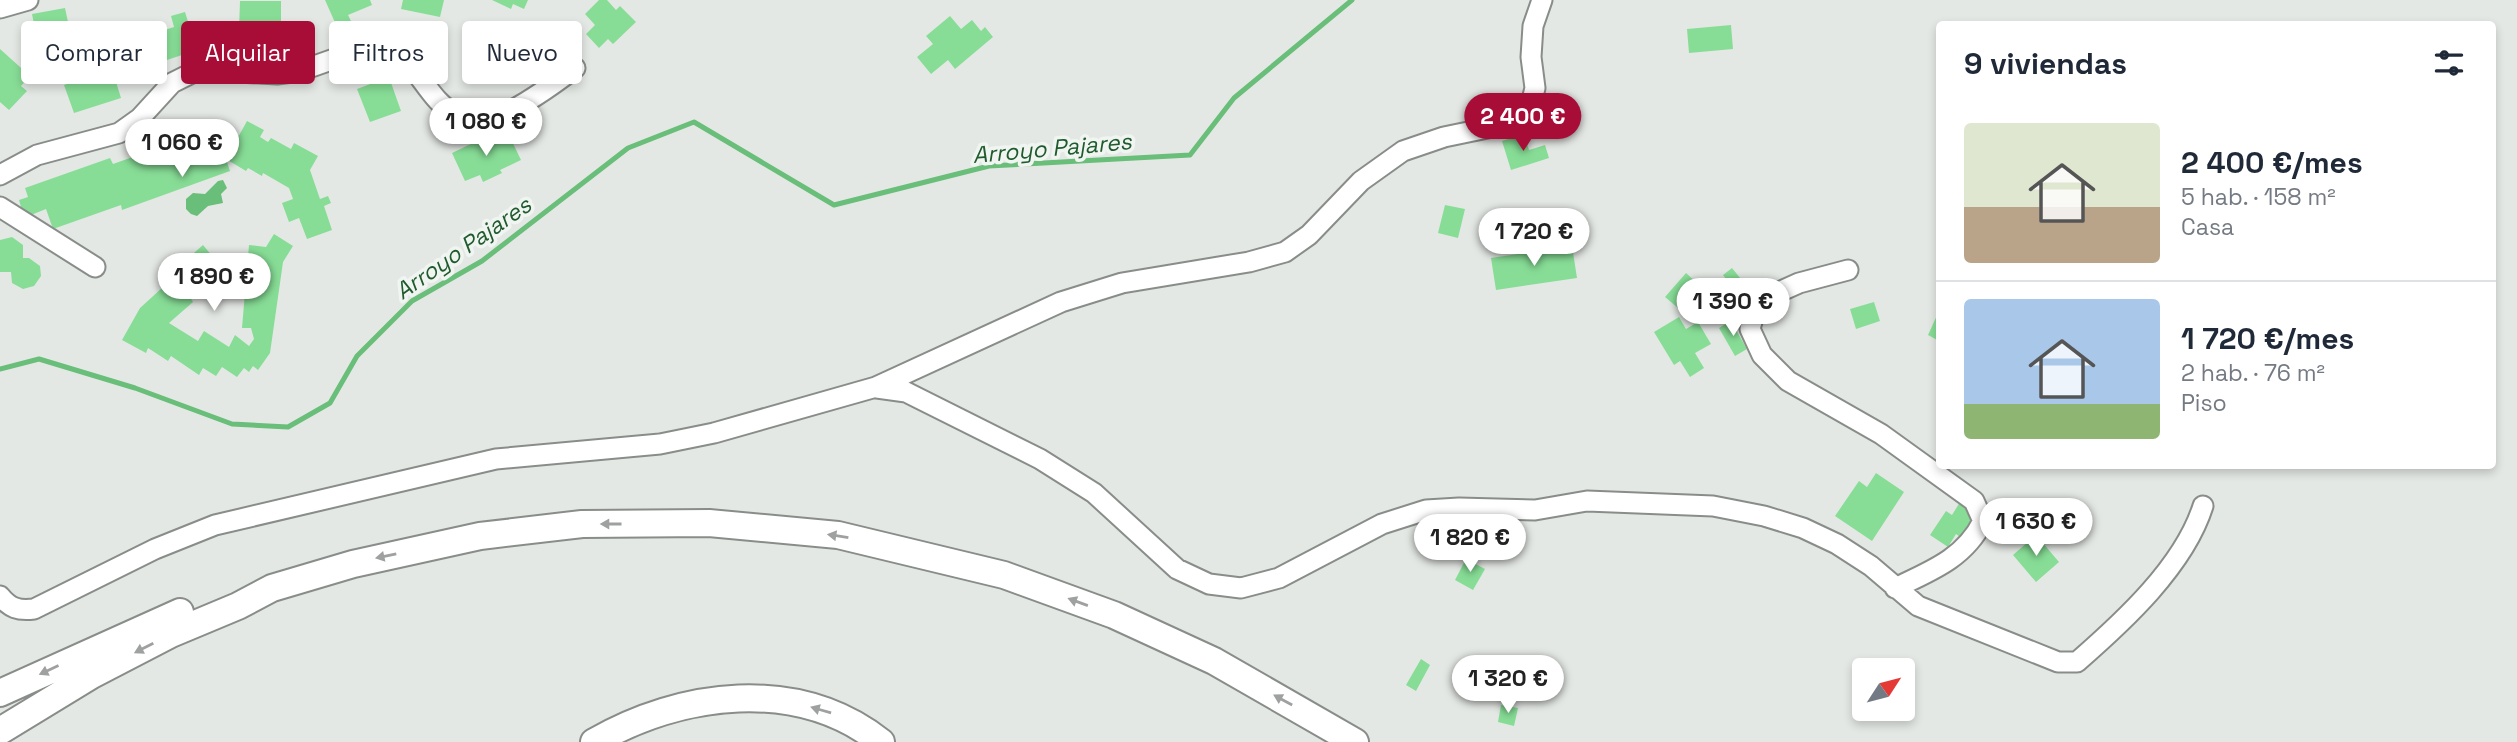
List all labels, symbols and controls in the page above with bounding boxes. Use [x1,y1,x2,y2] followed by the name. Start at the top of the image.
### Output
[21,21,167,84] chip: Comprar
[181,21,315,84] chip: Alquilar
[329,21,448,84] chip: Filtros
[462,21,582,84] chip: Nuevo
[1964,44,2127,83] text: 9 viviendas
[2430,44,2468,82] icon: filters
[1458,94,1588,153] pin: 2 400 €
[421,99,551,158] pin: 1 080 €
[1480,101,1566,131] text: 2 400 €
[445,106,527,136] text: 1 080 €
[117,120,247,179] pin: 1 060 €
[971,126,1134,170] water label: Arroyo Pajares
[141,127,223,157] text: 1 060 €
[2181,143,2363,182] text: 2 400 €/mes
[2020,151,2104,235] icon: home
[2181,182,2336,212] text: 5 hab. · 158 m²
[389,189,538,306] water label: Arroyo Pajares
[1469,208,1599,268] pin: 1 720 €
[2181,212,2234,242] text: Casa
[1495,216,1573,246] text: 1 720 €
[149,254,279,313] pin: 1 890 €
[174,261,254,291] text: 1 890 €
[1668,278,1798,338] pin: 1 390 €
[1693,286,1773,316] text: 1 390 €
[2181,319,2354,358] text: 1 720 €/mes
[2020,327,2104,411] icon: home
[2181,358,2325,388] text: 2 hab. · 76 m²
[2181,388,2227,418] text: Piso
[1971,498,2101,558] pin: 1 630 €
[1996,506,2076,536] text: 1 630 €
[1405,514,1535,574] pin: 1 820 €
[600,518,622,530] one-way arrow
[1430,522,1510,552] text: 1 820 €
[827,530,849,541] one-way arrow
[375,551,397,562] one-way arrow
[1067,596,1088,607] one-way arrow
[134,642,154,653] one-way arrow
[1443,656,1573,715] pin: 1 320 €
[1852,658,1914,721] north arrow
[1852,658,1915,721] map controls
[1468,663,1548,693] text: 1 320 €
[39,664,59,676] one-way arrow
[1273,694,1292,706] one-way arrow
[810,704,831,714] one-way arrow

